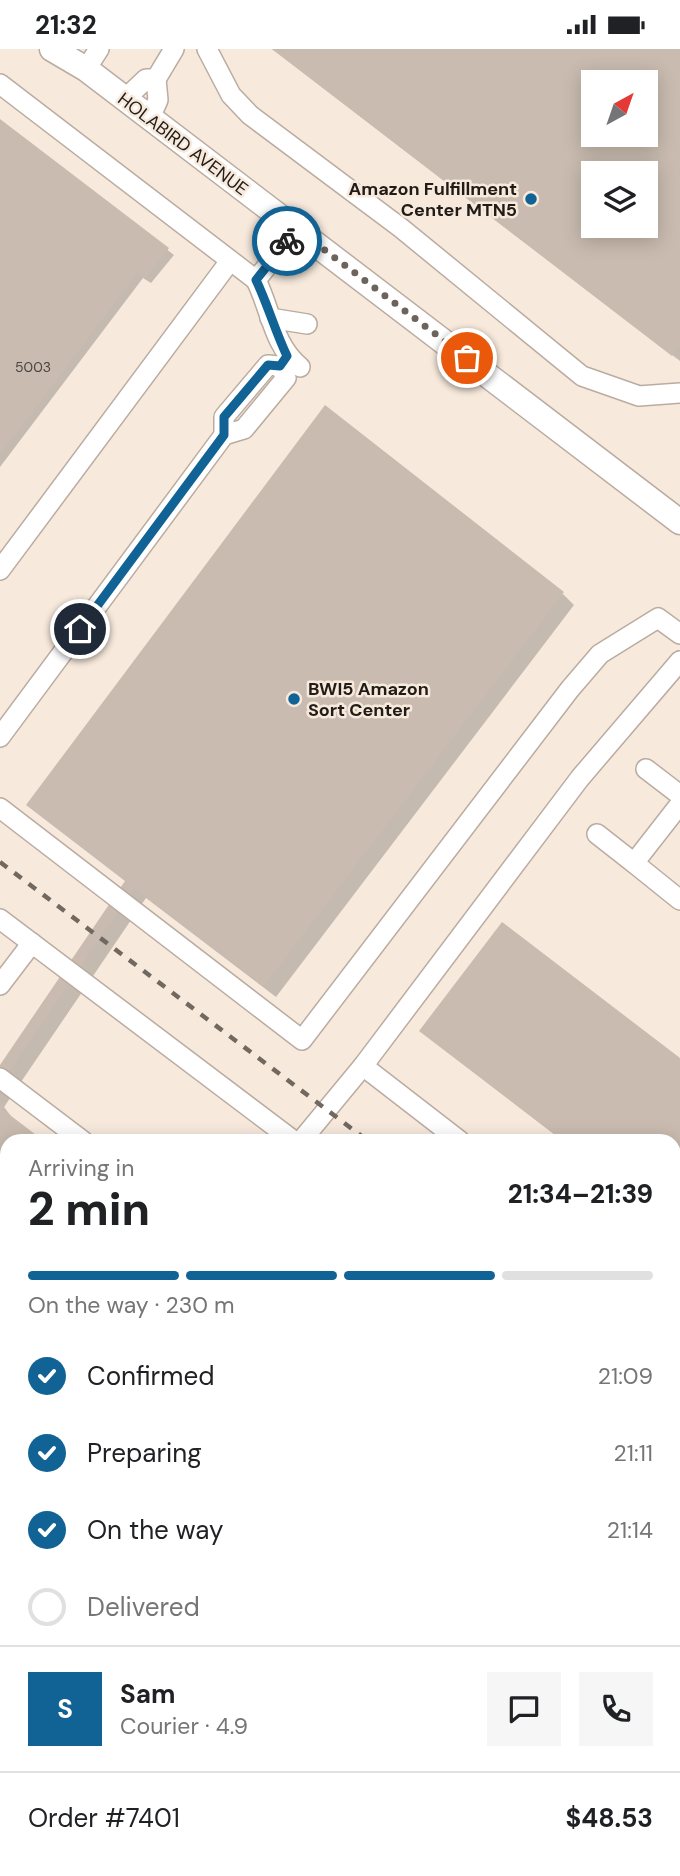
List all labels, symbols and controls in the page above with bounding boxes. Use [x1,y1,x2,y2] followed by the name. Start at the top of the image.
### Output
[35,8,97,42] text: 21:32
[581,70,658,147] north arrow
[581,70,658,238] map controls
[113,87,253,201] street label: HOLABIRD AVENUE
[581,161,658,238] button: layers
[348,177,517,222] place label: Amazon Fulfillment Center MTN5
[523,191,539,207] marker: Amazon Fulfillment Center MTN5
[252,206,322,276] courier
[268,222,306,260] icon: bike
[437,328,497,388] pin
[448,339,486,377] icon: bag
[15,358,51,376] house number: 5003
[50,599,110,659] pin
[61,610,99,648] icon: home
[308,677,429,722] place label: BWI5 Amazon Sort Center
[286,691,302,707] marker: BWI5 Amazon Sort Center
[28,1153,134,1183] text: Arriving in
[508,1177,653,1211] text: 21:34–21:39
[28,1179,150,1239] text: 2 min
[28,1290,235,1320] text: On the way · 230 m
[28,1357,66,1395] icon: check
[87,1359,214,1393] text: Confirmed
[598,1361,653,1391] text: 21:09
[28,1434,66,1472] icon: check
[87,1436,202,1470] text: Preparing
[614,1438,653,1468] text: 21:11
[28,1511,66,1549] icon: check
[87,1513,223,1547] text: On the way
[607,1515,653,1545] text: 21:14
[87,1590,200,1624] text: Delivered
[487,1672,561,1746] button: chat
[579,1672,653,1746] button: phone
[120,1677,175,1711] text: Sam
[57,1692,73,1726] text: S
[120,1711,248,1741] text: Courier · 4.9
[28,1801,180,1835] text: Order #7401
[566,1801,653,1835] text: $48.53

